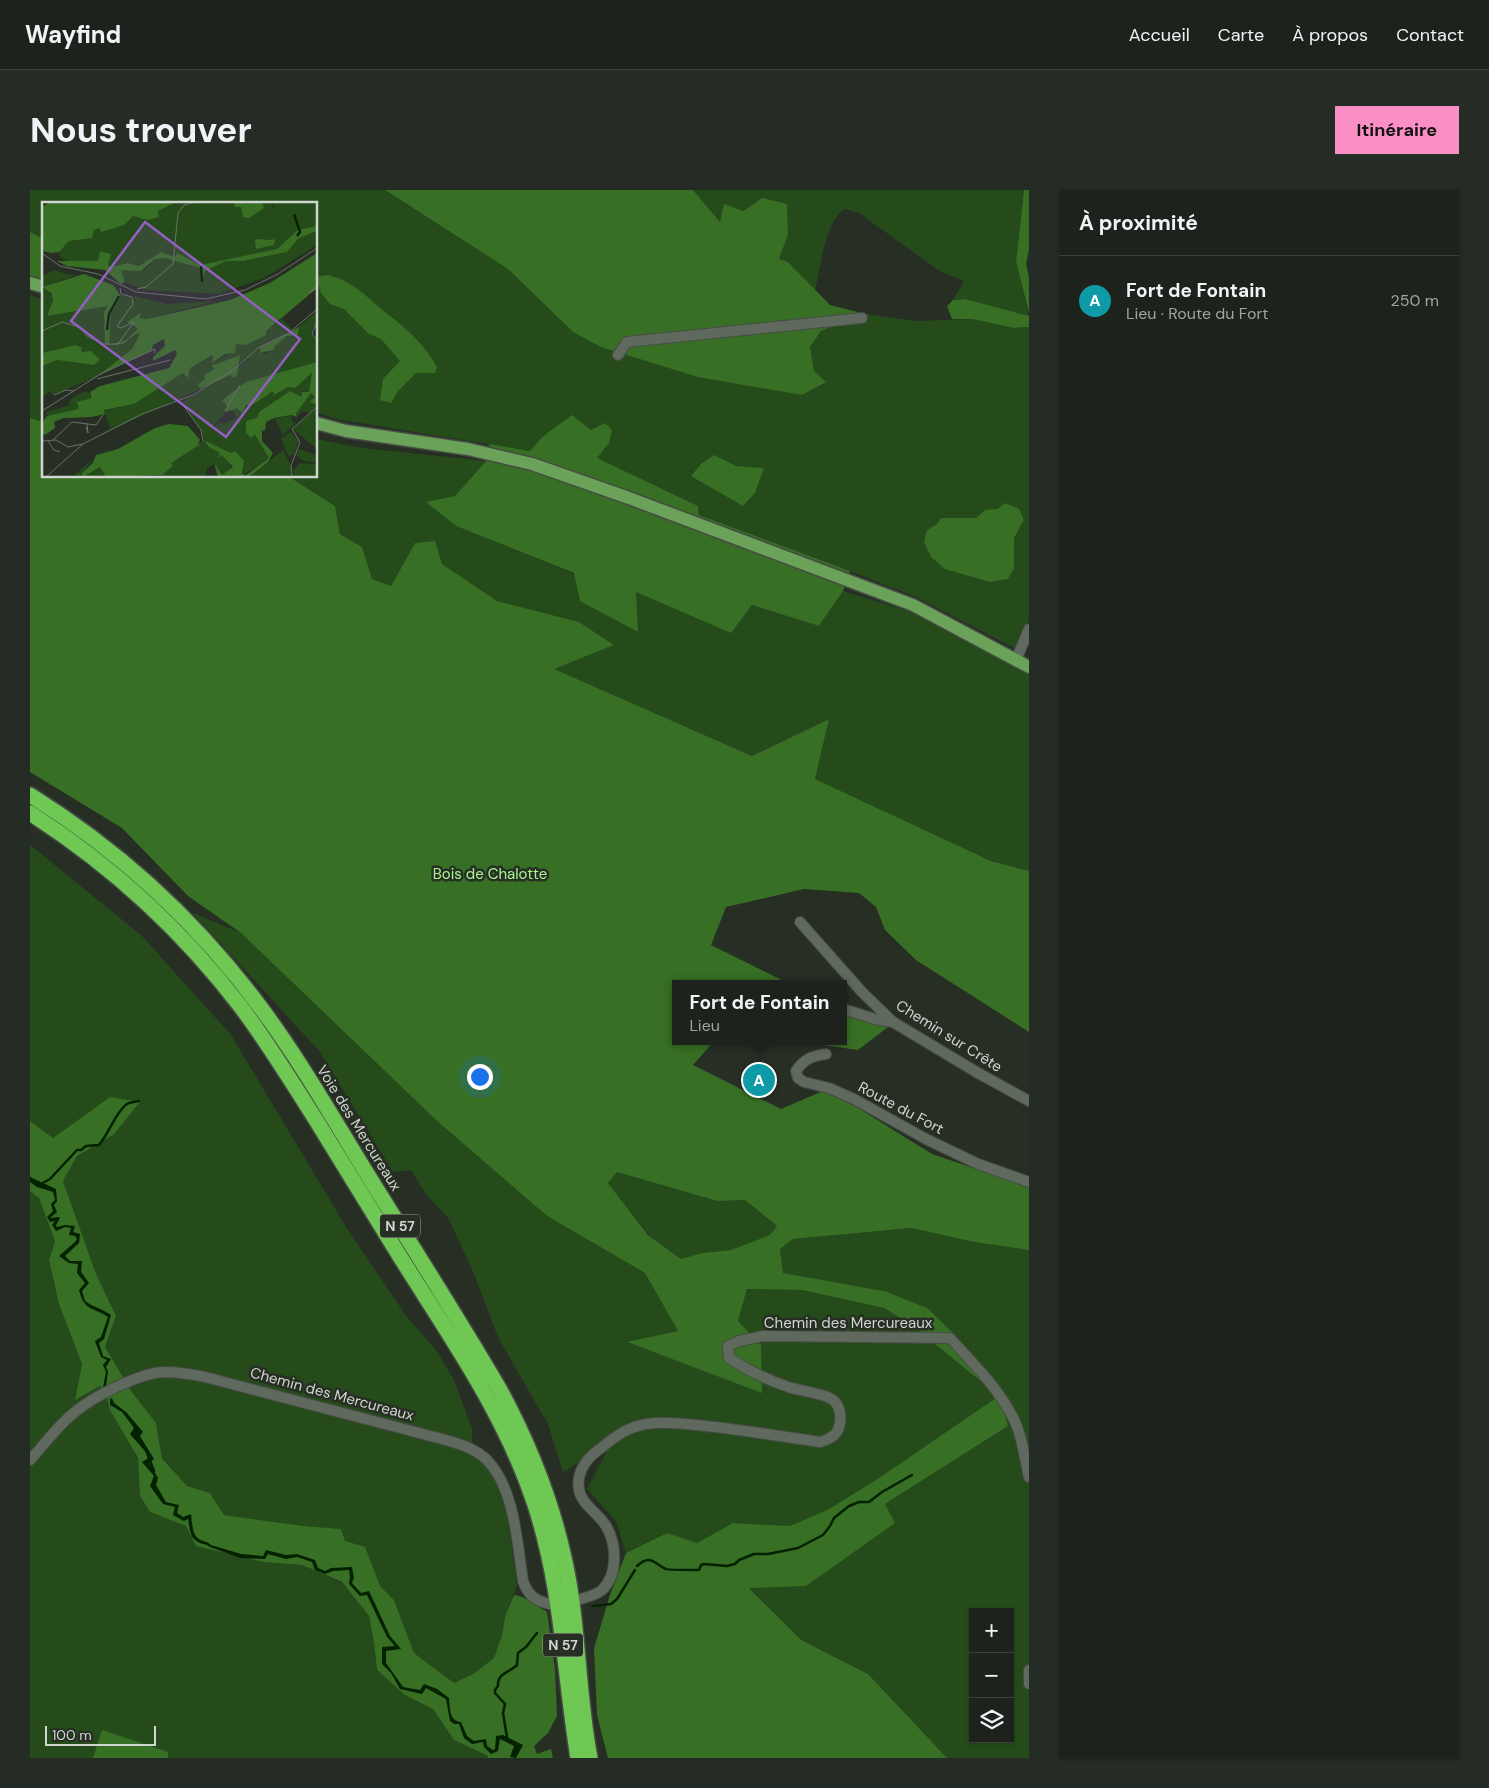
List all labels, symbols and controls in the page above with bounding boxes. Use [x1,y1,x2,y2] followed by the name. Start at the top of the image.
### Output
[25,19,121,50] text: Wayfind
[1129,23,1190,47] text: Accueil
[1218,23,1264,47] text: Carte
[1292,23,1368,47] text: À propos
[1396,23,1464,47] text: Contact
[1335,106,1459,154] button: Itinéraire
[30,107,252,153] text: Nous trouver
[42,202,318,478] inset map
[1079,209,1198,237] text: À proximité
[1126,278,1266,303] text: Fort de Fontain
[1089,290,1101,311] text: A
[1391,290,1439,311] text: 250 m
[1126,303,1269,324] text: Lieu · Route du Fort
[433,864,547,884] park label: Bois de Chalotte
[672,980,847,1045] popup
[689,990,830,1015] text: Fort de Fontain
[892,995,1006,1077] street label: Chemin sur Crête
[689,1015,720,1036] text: Lieu
[312,1061,406,1195] street label: Voie des Mercureaux
[743,1061,775,1099] pin: A
[467,1064,493,1090] your location
[855,1077,947,1139] street label: Route du Fort
[380,1214,420,1238] road number: N 57
[764,1313,933,1333] street label: Chemin des Mercureaux
[248,1363,416,1426] street label: Chemin des Mercureaux
[969,1608,1014,1743] map controls
[969,1608,1014,1653] button: +
[543,1634,583,1656] road number: N 57
[969,1653,1014,1698] button: −
[969,1698,1014,1743] button: layers
[45,1723,156,1746] scale bar
[52,1726,92,1744] text: 100 m

